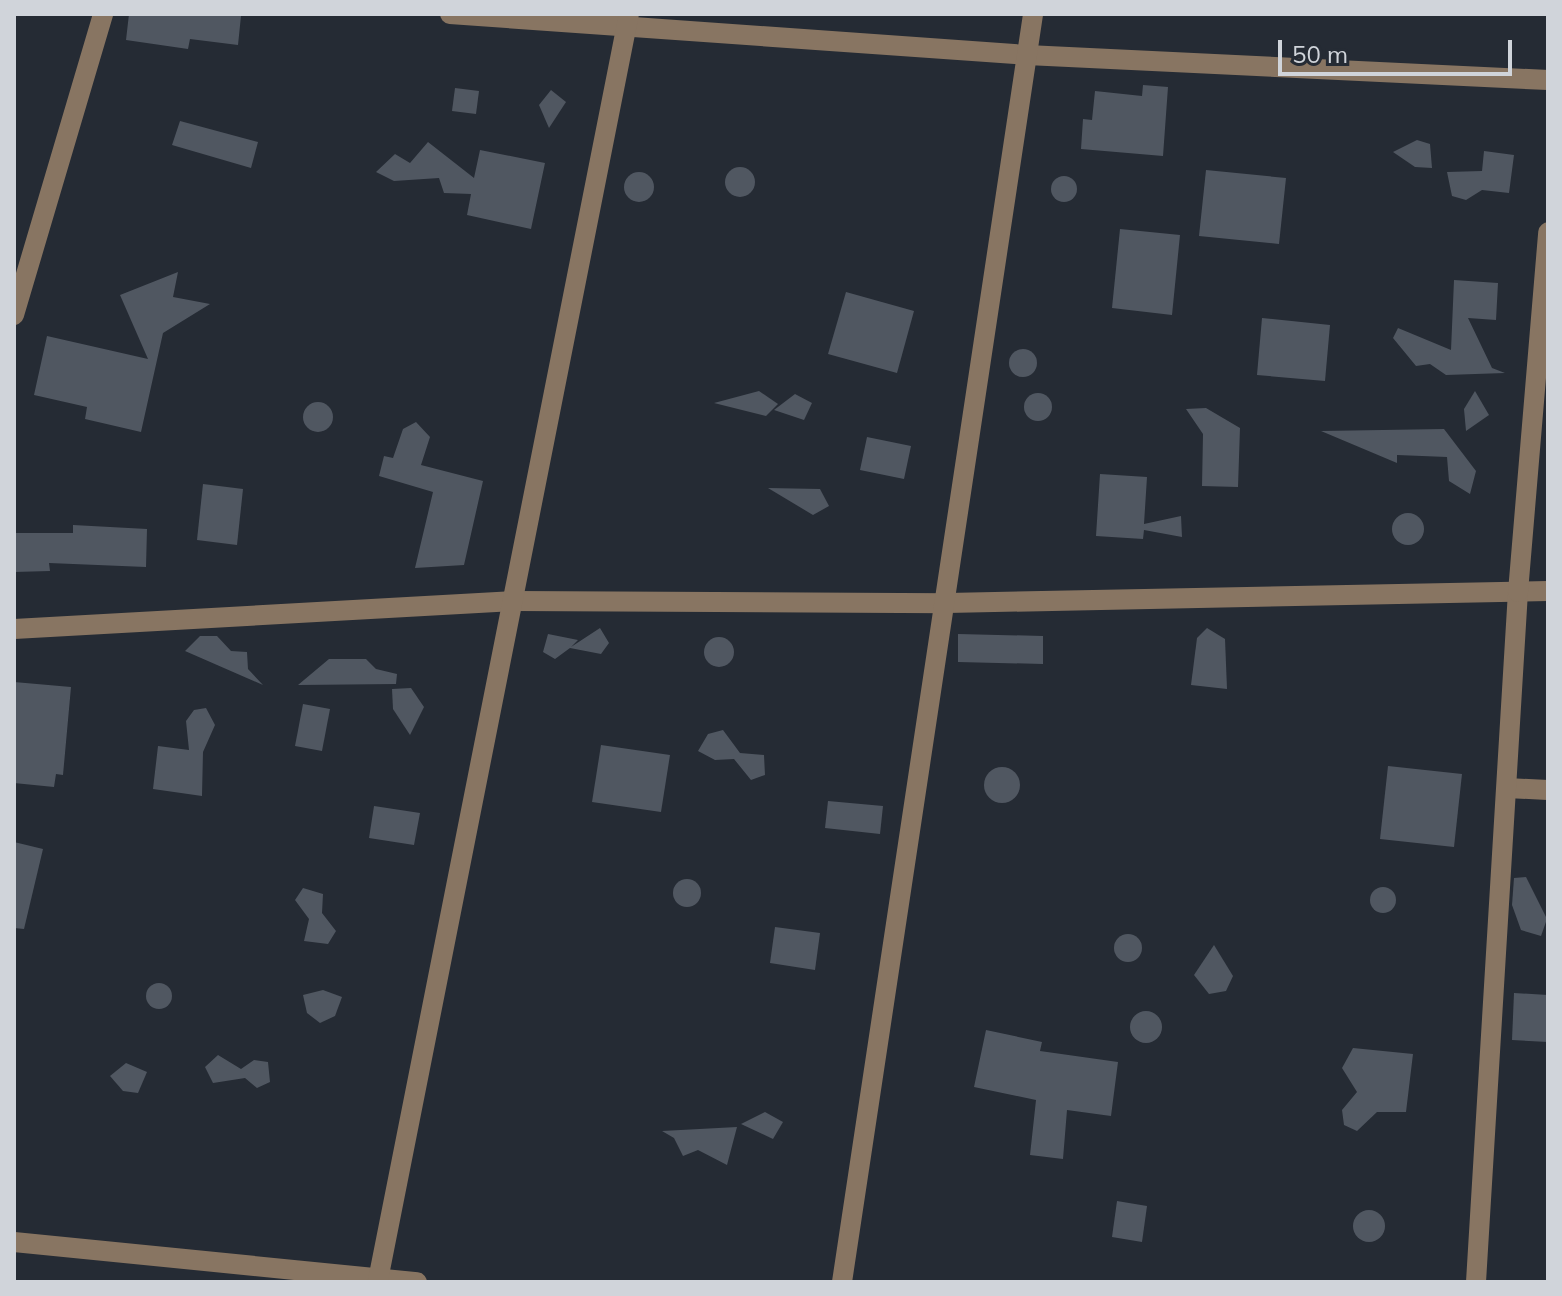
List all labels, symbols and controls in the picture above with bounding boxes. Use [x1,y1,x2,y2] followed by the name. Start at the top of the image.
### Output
[1282,24,1516,74] scale bar
[1292,39,1348,69] text: 50 m

